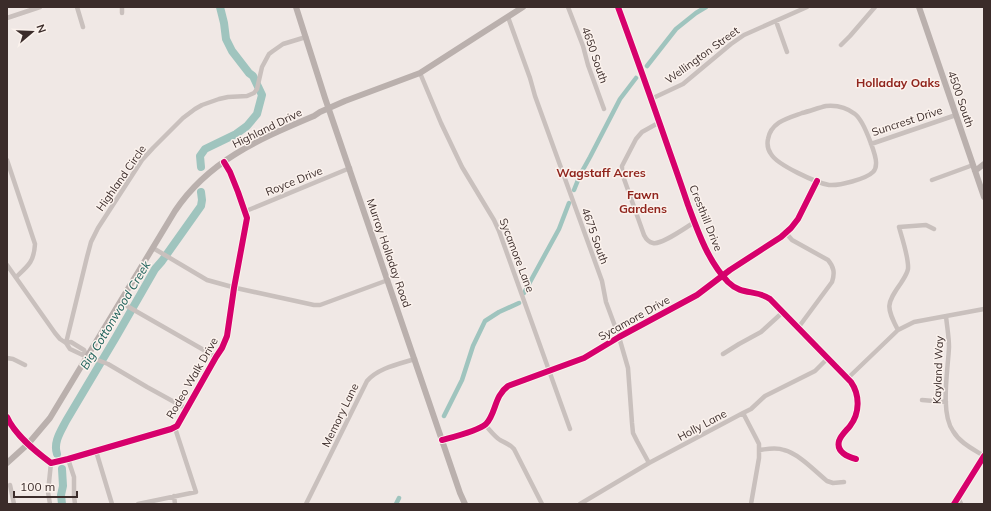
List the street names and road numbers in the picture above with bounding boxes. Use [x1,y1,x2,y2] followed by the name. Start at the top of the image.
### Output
[662,23,742,87] street label: Wellington Street
[579,25,611,85] street label: 4650 South
[945,69,977,129] street label: 4500 South
[870,103,944,139] street label: Suncrest Drive
[230,105,304,151] street label: Highland Drive
[93,142,149,214] street label: Highland Circle
[263,163,325,199] street label: Royce Drive
[686,183,726,253] street label: Cresthill Drive
[364,197,414,309] street label: Murray Holladay Road
[578,206,612,266] street label: 4675 South
[496,216,538,294] street label: Sycamore Lane
[596,293,672,343] street label: Sycamore Drive
[163,335,221,421] street label: Rodeo Walk Drive
[930,335,946,404] street label: Kayland Way
[318,381,362,449] street label: Memory Lane
[675,406,729,444] street label: Holly Lane

